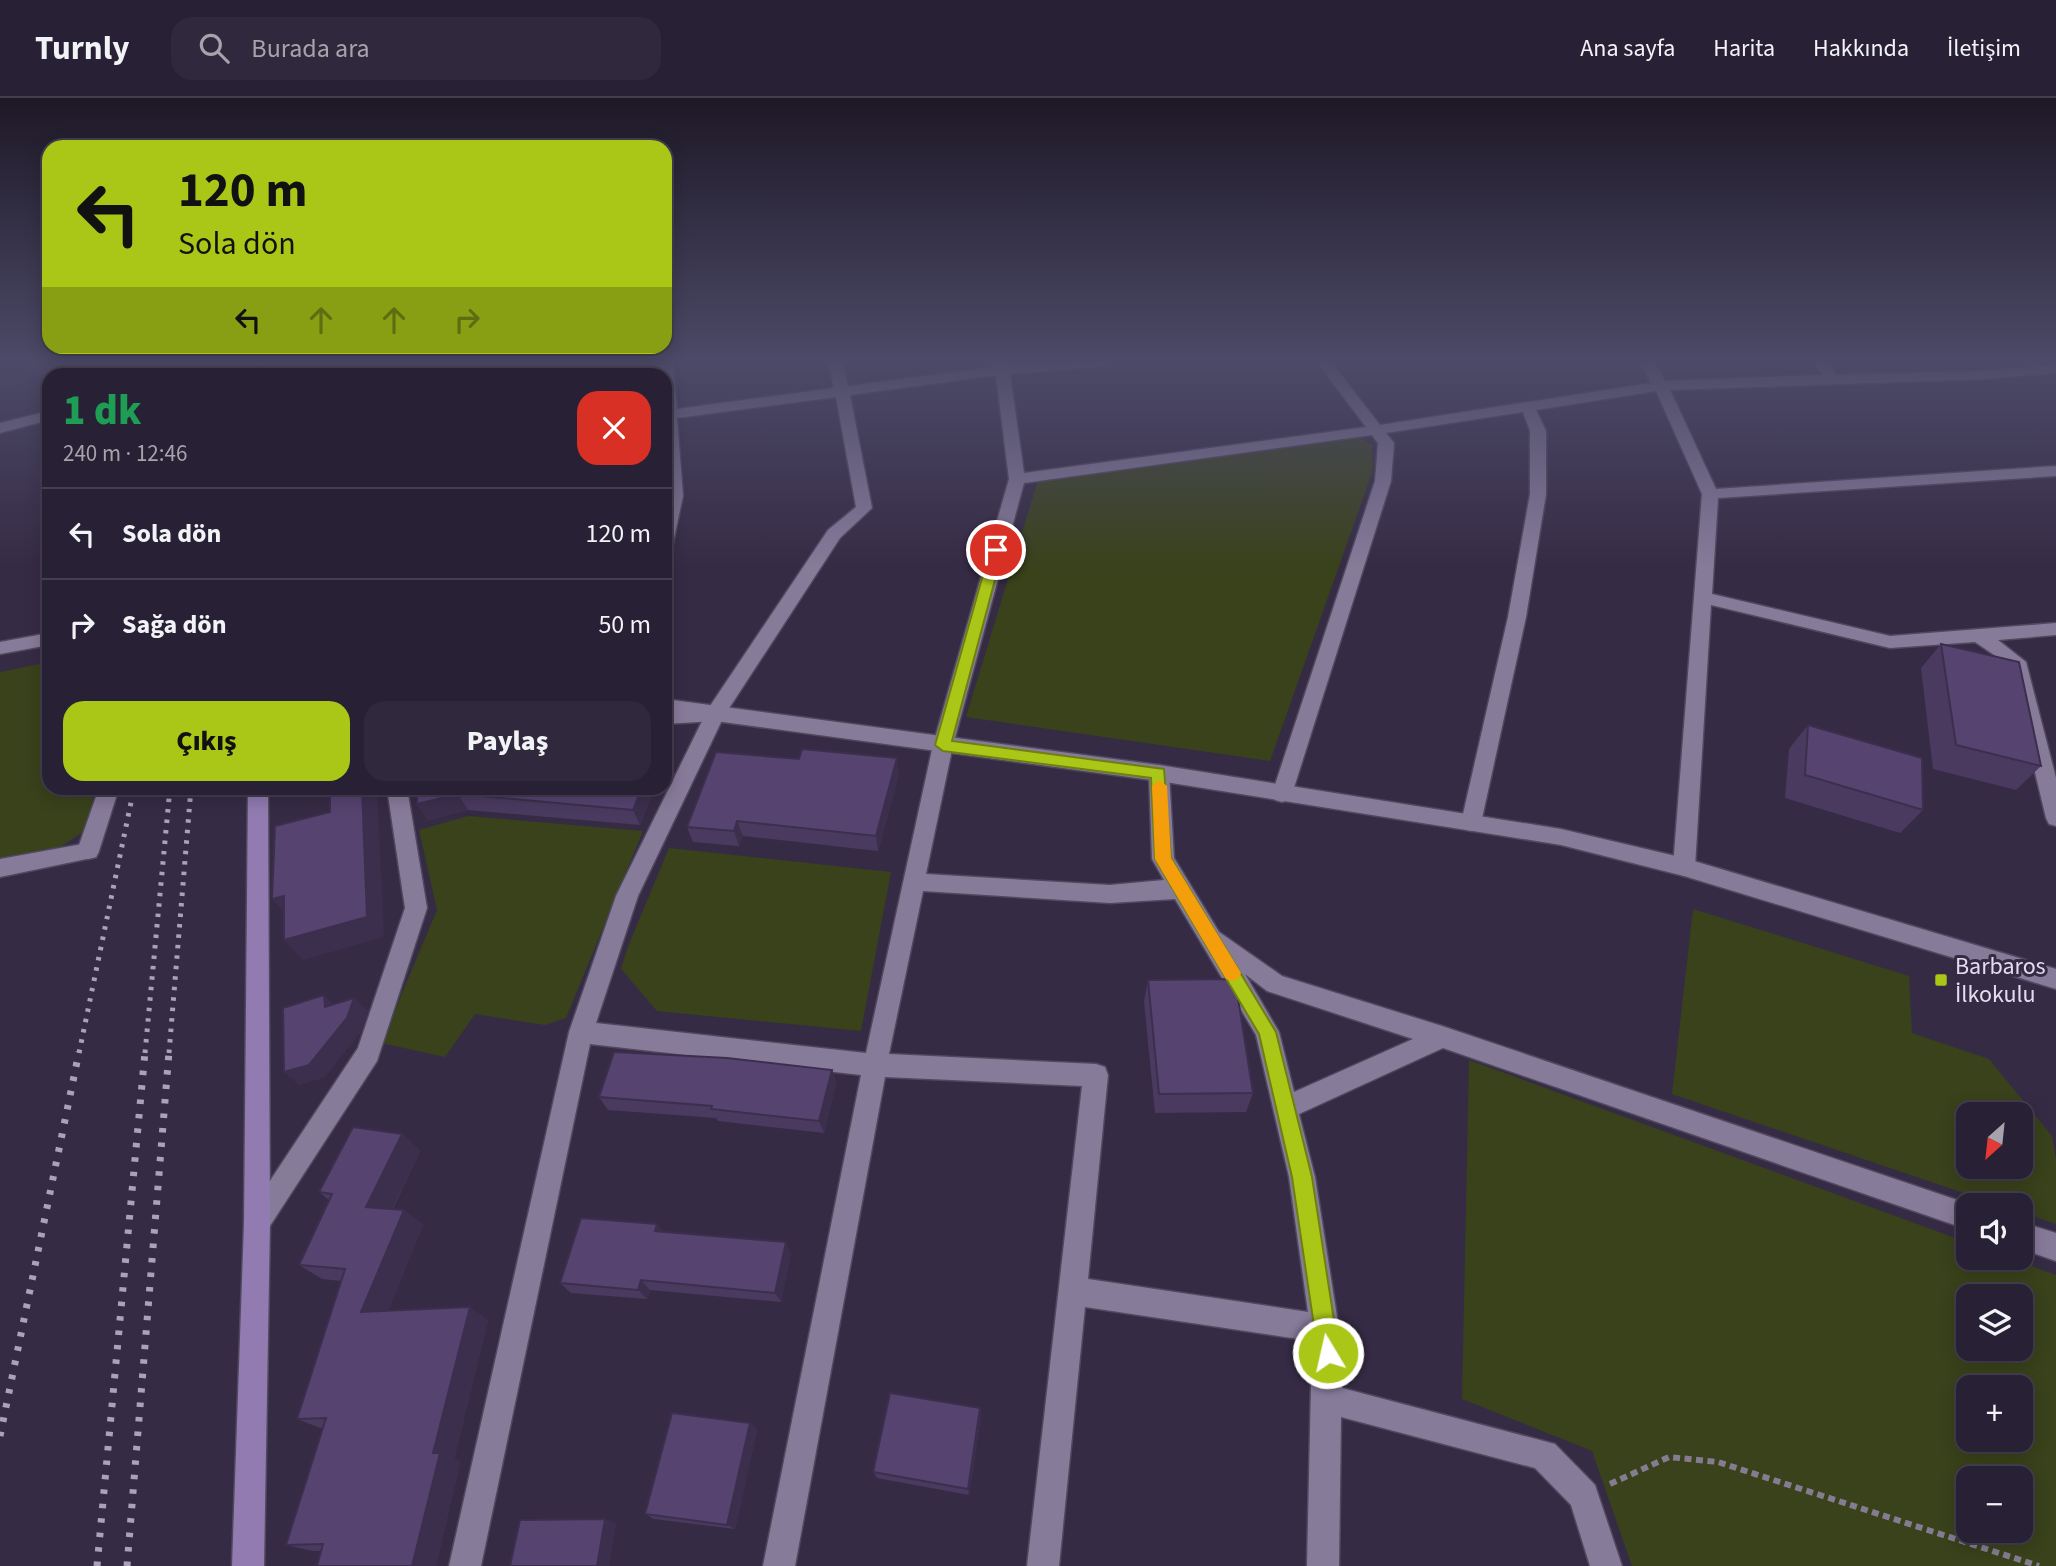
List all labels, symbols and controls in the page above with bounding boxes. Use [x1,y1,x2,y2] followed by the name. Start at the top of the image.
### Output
[171,17,661,80] search box
[35,25,129,72] text: Turnly
[195,29,233,67] icon: search
[251,30,370,67] text: Burada ara
[1580,31,1675,66] text: Ana sayfa
[1713,31,1775,66] text: Harita
[1813,31,1909,66] text: Hakkında
[1947,31,2021,66] text: İletişim
[178,156,307,226] text: 120 m
[63,168,154,259] icon: left
[178,221,296,267] text: Sola dön
[229,301,267,339] icon: left
[302,301,340,339] icon: ahead
[375,301,413,339] icon: ahead
[448,301,486,339] icon: right
[63,381,141,441] text: 1 dk
[577,391,651,465] button: close
[63,437,187,470] text: 240 m · 12:46
[63,515,101,553] icon: left
[122,515,221,552] text: Sola dön
[585,515,651,552] text: 120 m
[966,520,1026,580] pin
[977,531,1015,569] icon: arrive
[63,606,101,644] icon: right
[122,606,227,643] text: Sağa dön
[598,606,651,643] text: 50 m
[63,701,350,781] button: Çıkış
[364,701,651,781] button: Paylaş
[1955,949,2046,1012] place label: Barbaros İlkokulu
[1933,972,1949,988] marker: Barbaros İlkokulu
[1956,1102,2034,1180] north arrow
[1956,1102,2033,1543] map controls
[1956,1193,2033,1270] button: sound
[1956,1284,2033,1361] button: layers
[1291,1316,1365,1390] position arrow
[1956,1375,2033,1452] button: +
[1956,1466,2033,1543] button: −

